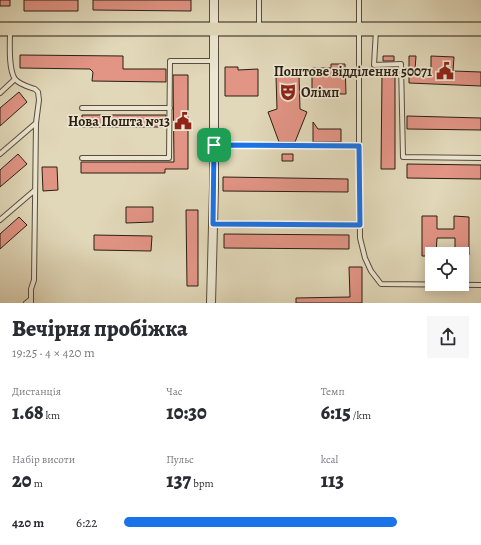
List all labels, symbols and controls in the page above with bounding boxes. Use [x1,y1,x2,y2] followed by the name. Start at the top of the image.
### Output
[435,61,455,81] public building icon: Поштове відділення 50071
[274,62,432,81] place label: Поштове відділення 50071
[278,82,298,102] theatre icon: Олімп
[301,83,339,102] place label: Олімп
[173,111,193,131] public building icon: Нова Пошта №13
[68,112,170,131] place label: Нова Пошта №13
[197,128,231,162] pin
[203,134,225,156] icon: arrive
[425,247,469,291] map controls
[425,247,469,291] button: locate
[12,314,188,344] text: Вечірня пробіжка
[427,316,469,358] button: share
[12,344,95,361] text: 19:25 · 4 × 420 m
[12,384,61,399] text: Дистанція
[166,384,183,399] text: Час
[321,384,345,399] text: Темп
[12,399,43,426] text: 1.68
[166,399,207,426] text: 10:30
[321,399,351,426] text: 6:15
[43,408,60,423] text: km
[351,408,371,423] text: /km
[12,452,75,467] text: Набір висоти
[166,452,194,467] text: Пульс
[321,452,338,467] text: kcal
[12,467,32,494] text: 20
[166,467,191,494] text: 137
[321,467,344,494] text: 113
[32,476,43,491] text: m
[191,476,214,491] text: bpm
[12,514,44,531] text: 420 m
[76,514,97,531] text: 6:22

